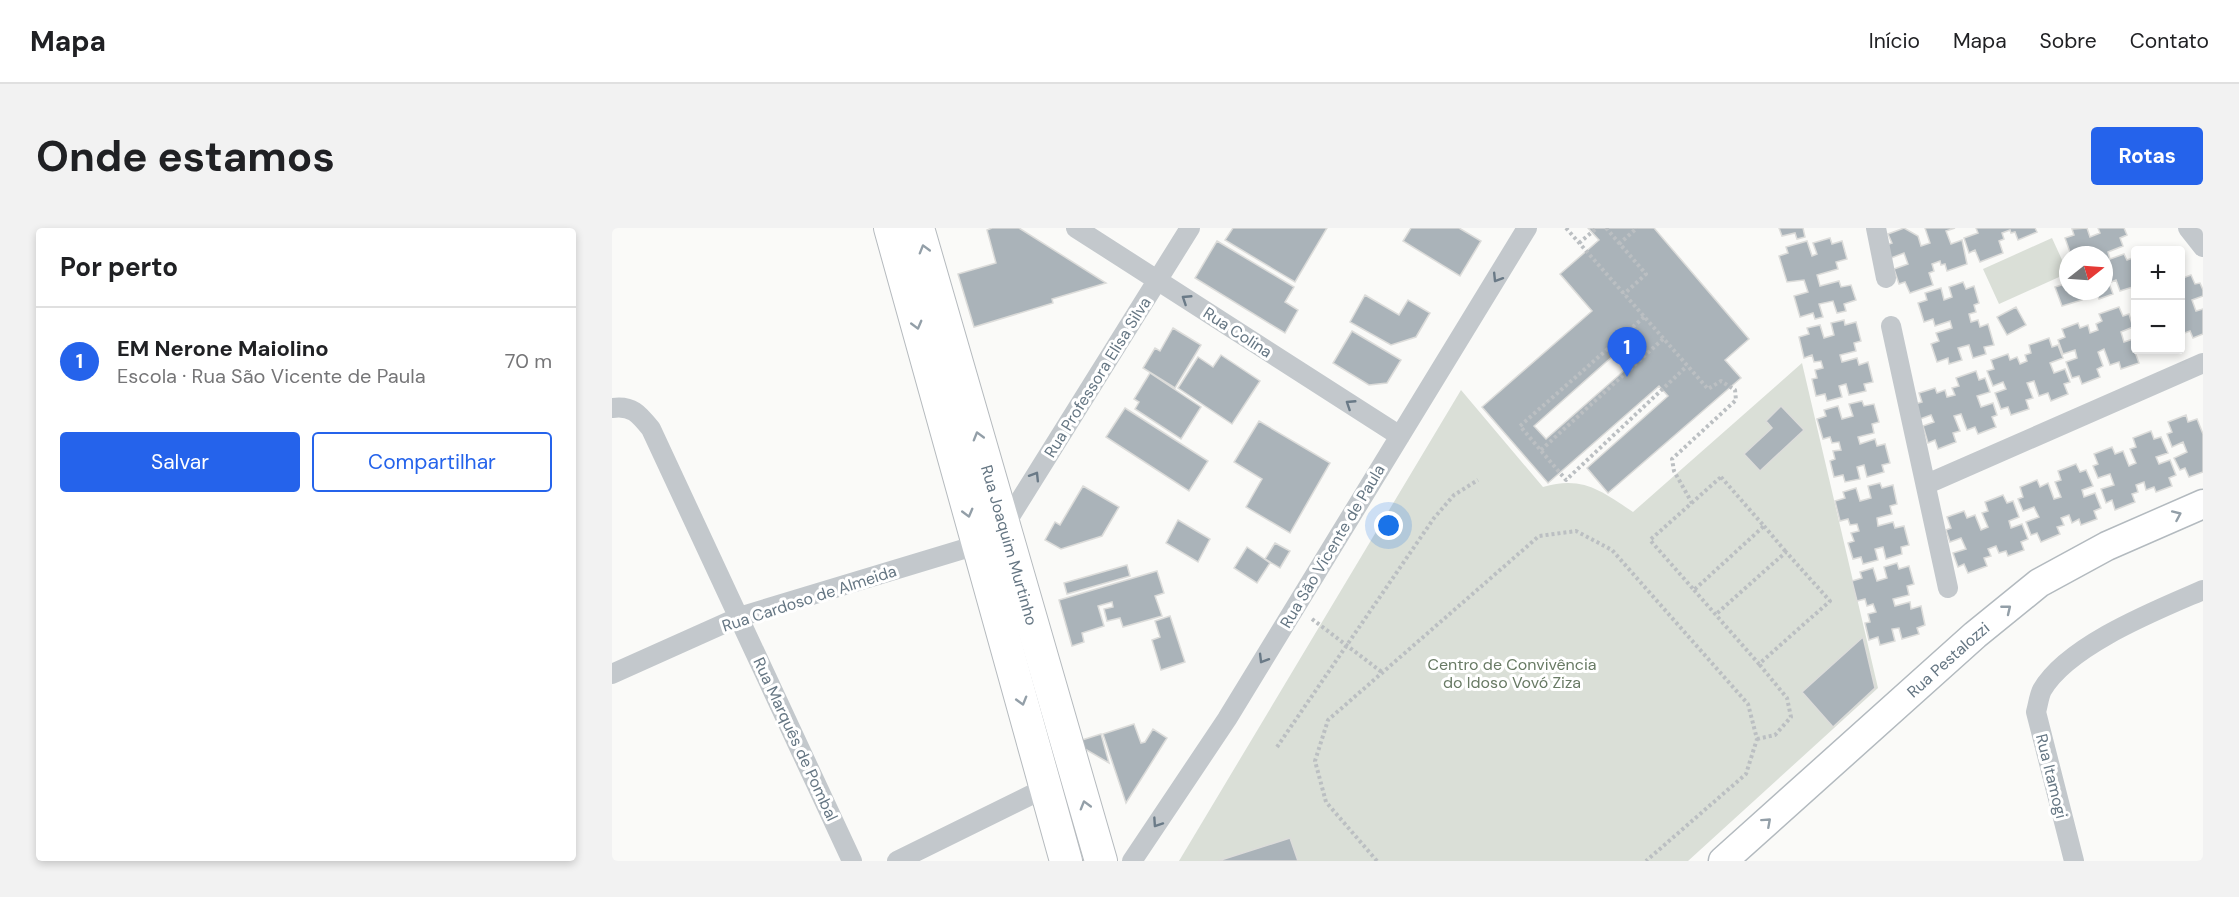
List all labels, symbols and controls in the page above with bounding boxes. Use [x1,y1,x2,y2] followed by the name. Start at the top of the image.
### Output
[30,23,106,60] text: Mapa
[1869,27,1920,55] text: Início
[1953,27,2007,55] text: Mapa
[2040,27,2097,55] text: Sobre
[2130,27,2209,55] text: Contato
[2091,127,2203,185] button: Rotas
[36,129,335,184] text: Onde estamos
[919,244,931,255] one-way arrow
[2059,246,2113,300] north arrow
[2131,246,2185,354] map controls
[2131,246,2185,300] button: +
[60,250,178,284] text: Por perto
[1492,272,1504,282] one-way arrow
[1039,293,1155,461] street label: Rua Professora Elisa Silva
[1182,294,1192,306] one-way arrow
[2131,300,2185,354] button: −
[1199,302,1276,362] street label: Rua Colina
[909,320,922,330] one-way arrow
[1608,328,1646,377] pin: 1
[117,334,329,363] text: EM Nerone Maiolino
[76,348,83,374] text: 1
[505,348,552,374] text: 70 m
[117,363,426,389] text: Escola · Rua São Vicente de Paula
[1346,400,1357,411] one-way arrow
[973,431,985,442] one-way arrow
[60,432,300,492] button: Salvar
[312,432,552,492] button: Compartilhar
[1275,461,1390,632] street label: Rua São Vicente de Paula
[976,462,1042,628] street label: Rua Joaquim Murtinho
[1028,472,1040,482] one-way arrow
[961,507,973,518] one-way arrow
[1374,511,1403,540] your location
[2171,511,2182,523] one-way arrow
[719,560,899,637] street label: Rua Cardoso de Almeida
[2000,605,2011,616] one-way arrow
[1902,618,1994,702] street label: Rua Pestalozzi
[1259,653,1271,663] one-way arrow
[748,654,843,824] street label: Rua Marquês de Pombal
[1427,654,1597,693] park label: Centro de Convivência do Idoso Vovó Ziza
[1015,695,1027,705] one-way arrow
[2031,732,2072,821] street label: Rua Itamogi
[1080,800,1092,811] one-way arrow
[1154,816,1165,827] one-way arrow
[1760,818,1771,829] one-way arrow

